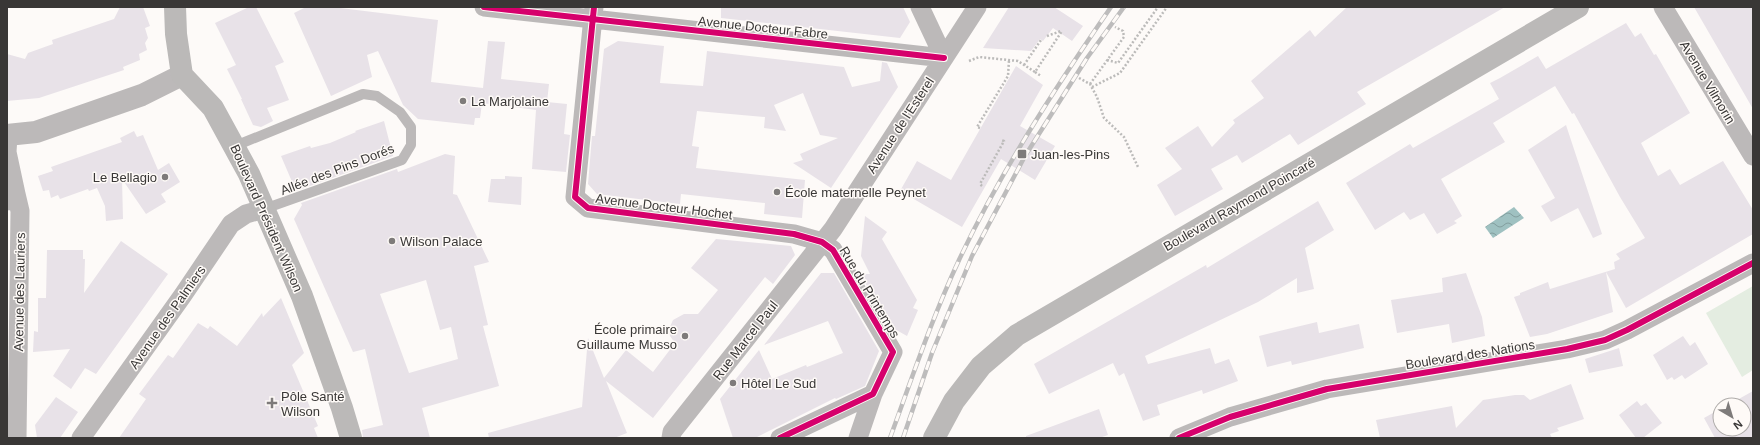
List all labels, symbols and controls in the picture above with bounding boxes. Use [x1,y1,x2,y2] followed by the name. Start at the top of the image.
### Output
[697,13,829,42] street label: Avenue Docteur Fabre
[1677,38,1738,126] street label: Avenue Vilmorin
[864,74,937,176] street label: Avenue de l'Esterel
[471,94,549,109] place label: La Marjolaine
[458,96,468,106] marker: La Marjolaine
[278,141,397,198] street label: Allée des Pins Dorés
[227,142,306,294] street label: Boulevard Président Wilson
[1031,147,1110,162] place label: Juan-les-Pins
[1016,148,1028,160] marker: Juan-les-Pins
[1161,155,1318,254] street label: Boulevard Raymond Poincaré
[93,170,157,185] place label: Le Bellagio
[160,172,170,182] marker: Le Bellagio
[785,185,926,200] place label: École maternelle Peynet
[772,187,782,197] marker: École maternelle Peynet
[595,191,734,222] street label: Avenue Docteur Hochet
[11,232,28,352] street label: Avenue des Lauriers
[400,234,482,249] place label: Wilson Palace
[387,236,397,246] marker: Wilson Palace
[836,244,903,341] street label: Rue du Printemps
[126,262,209,372] street label: Avenue des Palmiers
[710,298,781,383] street label: Rue Marcel Paul
[577,322,677,352] place label: École primaire Guillaume Musso
[680,331,690,341] marker: École primaire Guillaume Musso
[1404,337,1536,372] street label: Boulevard des Nations
[741,376,816,391] place label: Hôtel Le Sud
[728,378,738,388] marker: Hôtel Le Sud
[281,389,345,419] place label: Pôle Santé Wilson
[266,397,278,409] marker: Pôle Santé Wilson
[1712,397,1752,437] north arrow
[1731,418,1745,432] text: N

